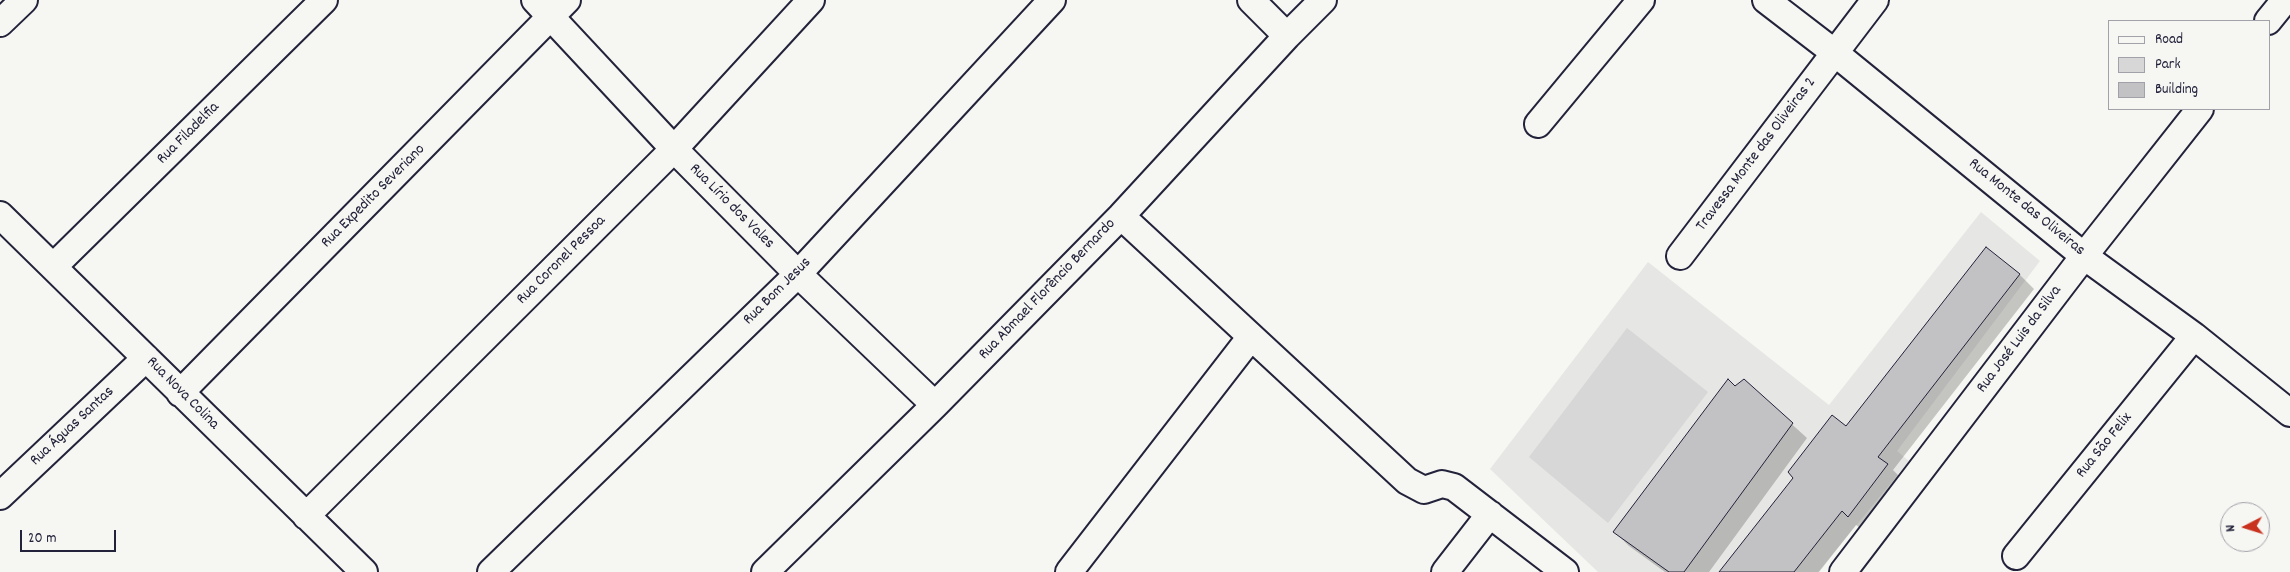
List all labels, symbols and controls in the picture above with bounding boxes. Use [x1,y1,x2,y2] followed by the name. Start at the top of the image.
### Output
[2108,20,2270,110] legend
[2155,29,2183,51] text: Road
[2155,54,2181,76] text: Park
[1693,74,1821,236] street label: Travessa Monte das Oliveiras 2
[2155,79,2198,101] text: Building
[154,99,224,169] street label: Rua Filadelfia
[318,141,430,253] street label: Rua Expedito Severiano
[1964,155,2088,261] street label: Rua Monte das Oliveiras
[684,160,778,254] street label: Rua Lírio dos Vales
[513,212,611,310] street label: Rua Coronel Pessoa
[975,215,1121,365] street label: Rua Abmael Florêncio Bernardo
[740,254,816,330] street label: Rua Bom Jesus
[1973,283,2067,397] street label: Rua José Luis da Silva
[141,353,223,435] street label: Rua Nova Colina
[27,383,119,471] street label: Rua Águas Santas
[2073,409,2137,483] street label: Rua São Felix
[2220,502,2270,552] north arrow
[22,520,119,552] scale bar
[2221,524,2241,533] text: N
[28,528,56,550] text: 20 m

